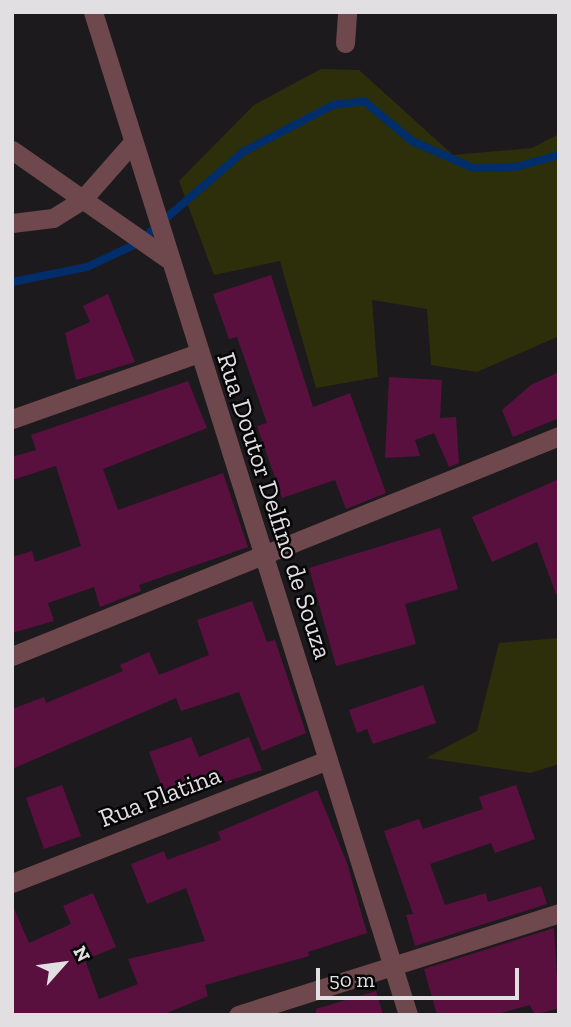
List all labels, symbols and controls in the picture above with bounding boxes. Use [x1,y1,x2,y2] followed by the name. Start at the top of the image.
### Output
[210,349,338,663] street label: Rua Doutor Delfino de Souza
[95,760,225,834] street label: Rua Platina
[28,929,98,999] north arrow
[68,942,96,966] text: N
[319,954,522,998] scale bar
[329,967,375,992] text: 50 m

